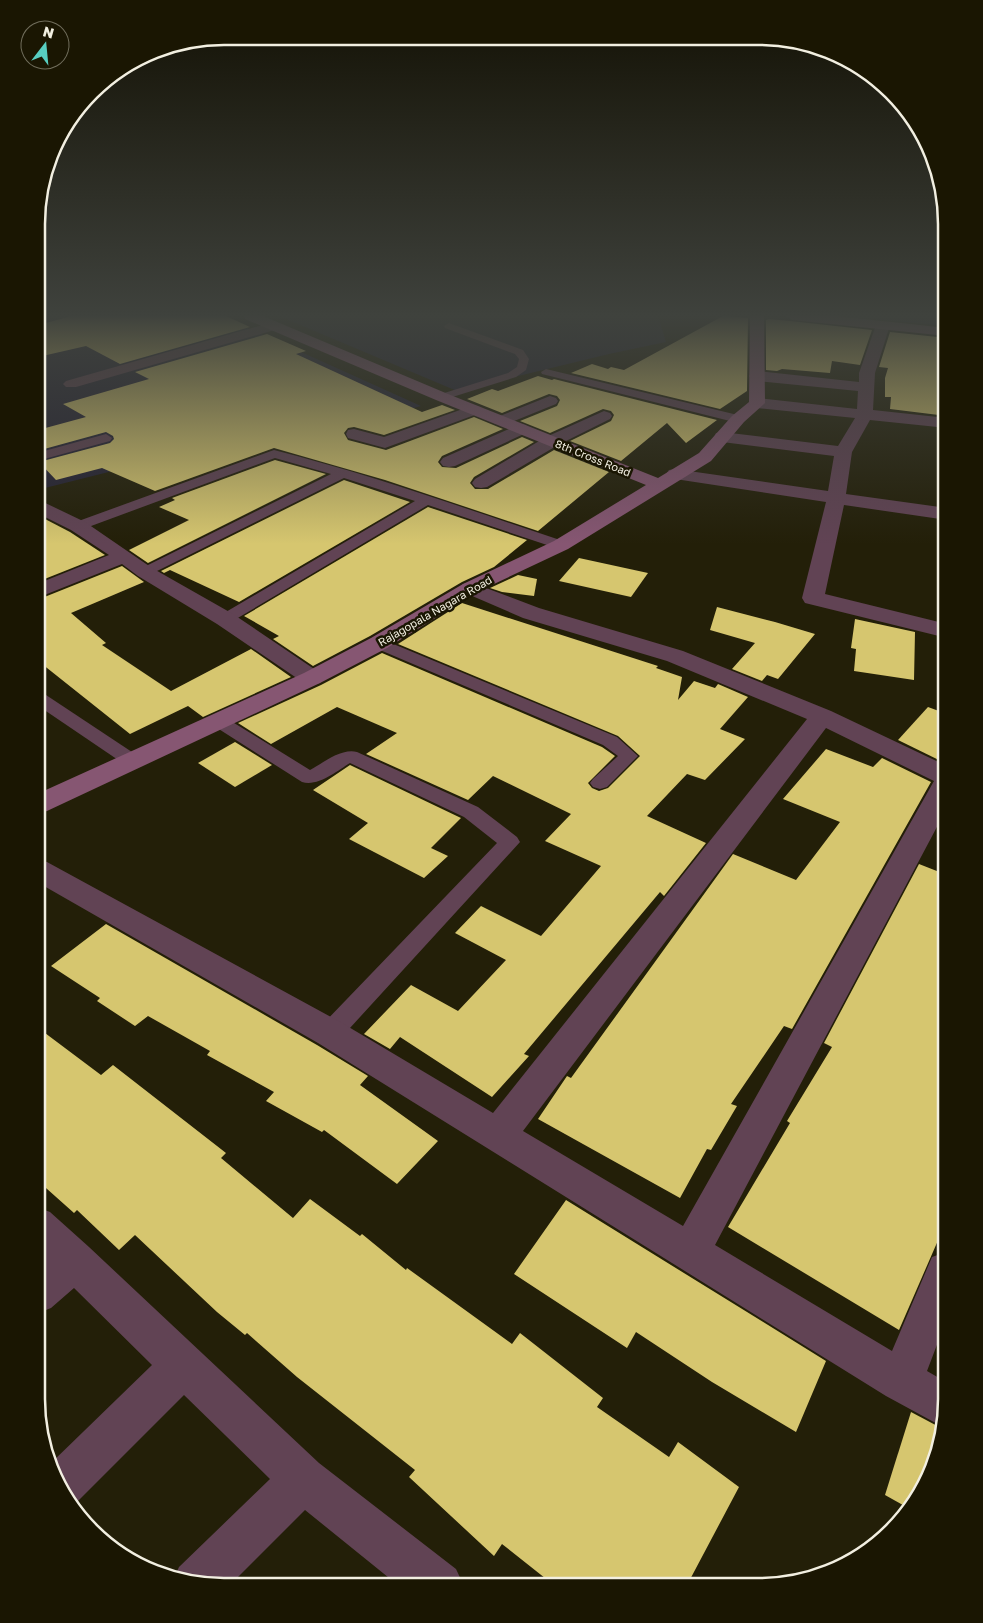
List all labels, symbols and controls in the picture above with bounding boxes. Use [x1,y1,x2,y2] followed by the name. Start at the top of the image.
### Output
[20,20,70,70] north arrow
[41,22,56,42] text: N
[554,436,633,479] street label: 8th Cross Road
[376,573,494,649] street label: Rajagopala Nagara Road

